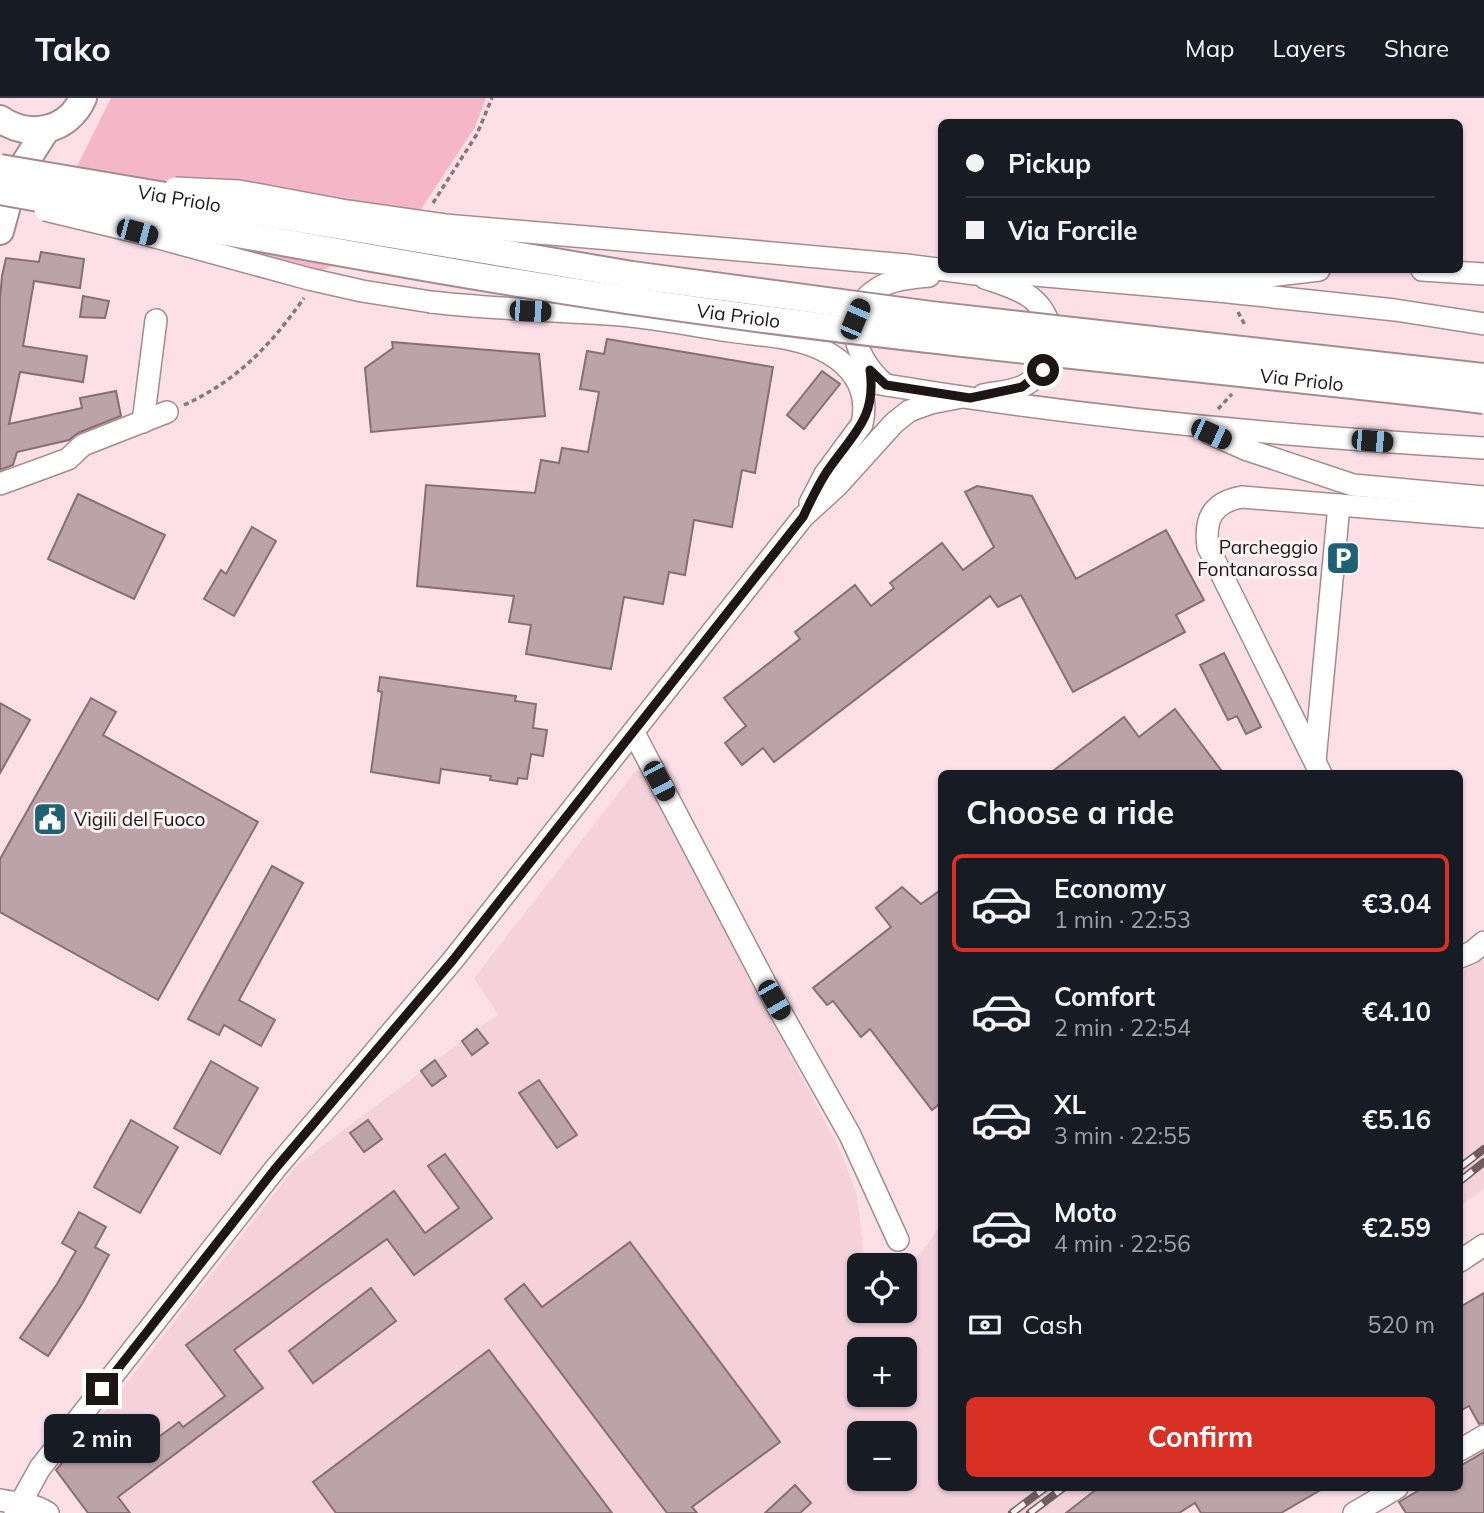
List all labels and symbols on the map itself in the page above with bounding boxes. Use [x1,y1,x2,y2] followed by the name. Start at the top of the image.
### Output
[136,180,223,217] street label: Via Priolo
[114,216,161,248] car
[838,296,873,342] car
[695,298,782,333] street label: Via Priolo
[509,300,552,322] car
[1027,354,1059,386] route start
[1259,363,1345,396] street label: Via Priolo
[1188,416,1235,452] car
[1351,429,1394,453] car
[1197,535,1318,581] place label: Parcheggio Fontanarossa
[1324,539,1362,577] parking icon: Parcheggio Fontanarossa
[640,758,679,804] car
[31,800,69,838] public building icon: Vigili del Fuoco
[74,807,205,831] place label: Vigili del Fuoco
[755,977,794,1023] car
[86,1373,118,1405] route end
[44,1414,160,1462] callout: 2 min

